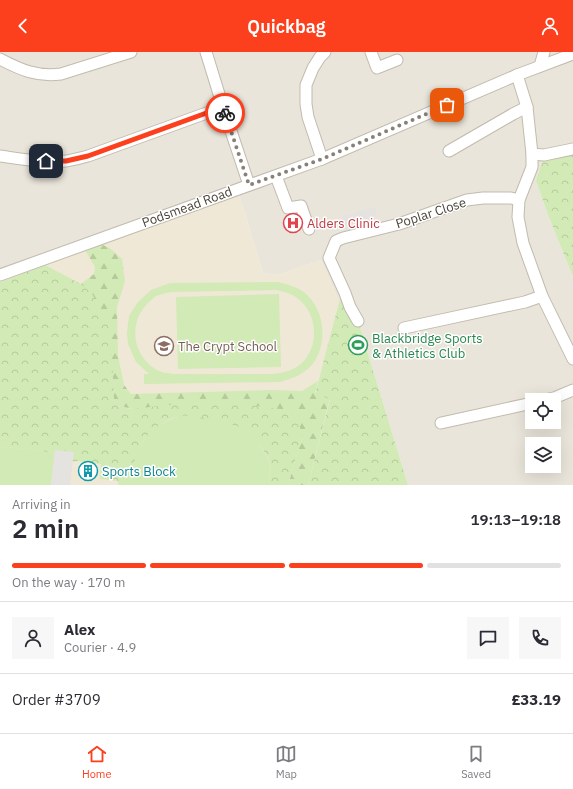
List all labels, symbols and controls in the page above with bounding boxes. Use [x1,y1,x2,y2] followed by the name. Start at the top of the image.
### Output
[12,15,34,37] icon: back
[247,15,326,38] text: Quickbag
[539,15,561,37] icon: person
[430,88,464,122] pin
[205,93,245,133] courier
[436,94,458,116] icon: bag
[214,102,236,124] icon: bike
[29,144,63,178] pin
[35,150,57,172] icon: home
[140,183,234,231] street label: Podsmead Road
[394,194,468,232] street label: Poplar Close
[282,212,304,234] hospital icon: Alders Clinic
[307,215,380,232] place label: Alders Clinic
[372,330,483,362] place label: Blackbridge Sports & Athletics Club
[347,334,369,356] sports icon: Blackbridge Sports & Athletics Club
[153,335,175,357] school or university icon: The Crypt School
[178,338,278,355] place label: The Crypt School
[525,393,561,473] map controls
[525,393,561,429] button: locate
[525,437,561,473] button: layers
[77,460,99,482] building icon: Sports Block
[102,463,176,480] place label: Sports Block
[12,496,71,513] text: Arriving in
[471,510,561,529] text: 19:13–19:18
[12,511,79,545] text: 2 min
[12,574,125,591] text: On the way · 170 m
[12,617,54,659] button: person
[467,617,509,659] button: chat
[519,617,561,659] button: phone
[64,620,95,639] text: Alex
[64,639,136,656] text: Courier · 4.9
[12,690,101,709] text: Order #3709
[512,690,561,709] text: £33.19
[82,743,112,781] tab: Home
[275,743,297,781] tab: Map
[461,743,491,781] tab: Saved

